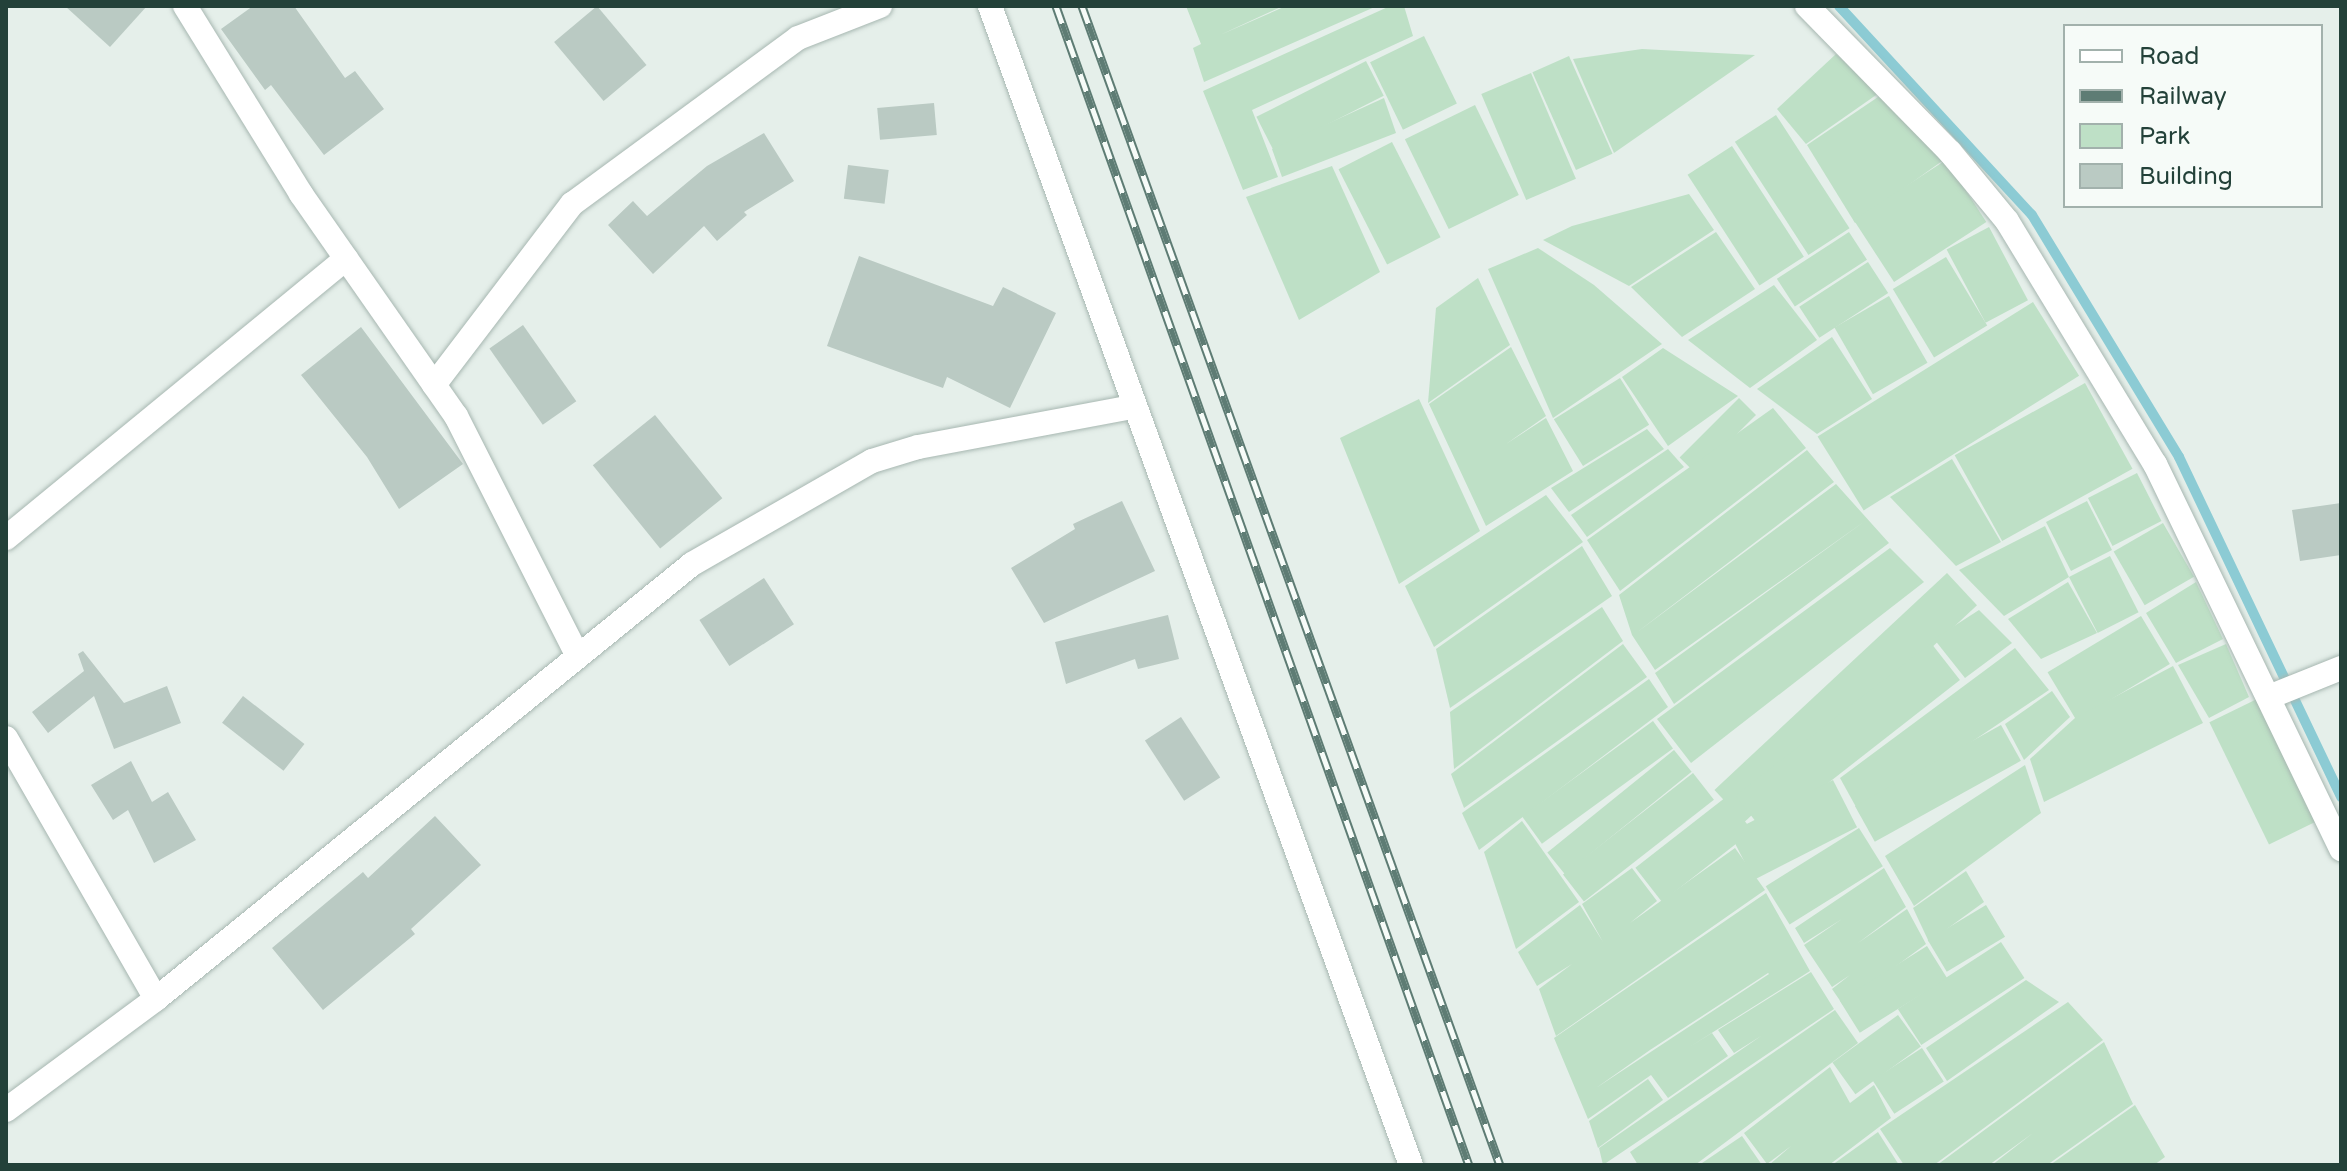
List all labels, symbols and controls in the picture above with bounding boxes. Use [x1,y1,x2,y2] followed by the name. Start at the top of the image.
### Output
[2063,24,2323,208] legend
[2139,42,2199,71] text: Road
[2139,82,2227,111] text: Railway
[2139,122,2190,151] text: Park
[2139,162,2233,191] text: Building

